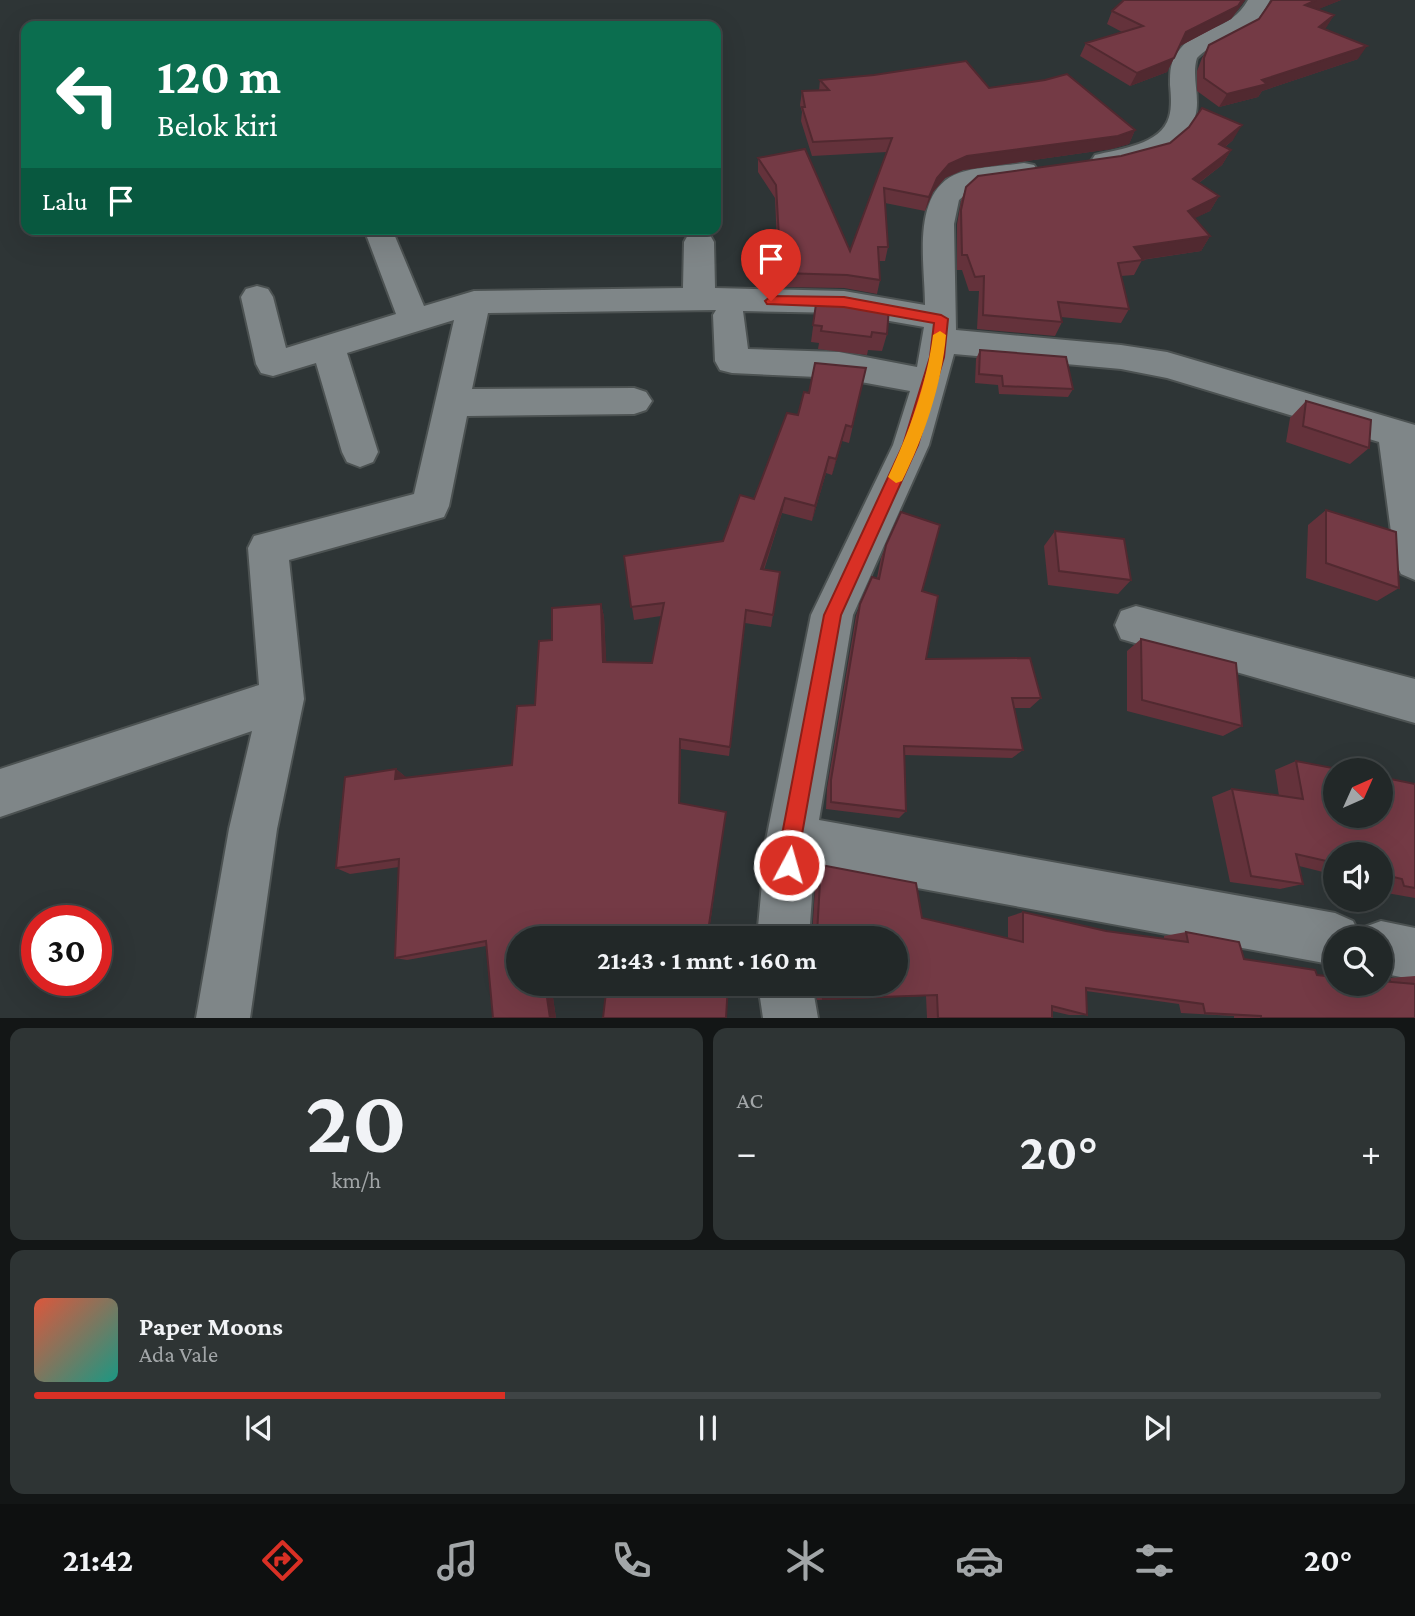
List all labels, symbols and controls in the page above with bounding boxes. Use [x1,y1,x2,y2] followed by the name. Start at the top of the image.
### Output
[42,49,133,140] icon: left
[157,49,281,104] text: 120 m
[157,107,278,143] text: Belok kiri
[102,182,140,220] icon: arrive
[42,187,88,216] text: Lalu
[741,229,801,301] pin
[752,240,790,278] icon: arrive
[1323,758,1393,828] north arrow
[1323,758,1393,996] map controls
[752,828,826,902] position arrow
[1323,842,1393,912] button: sound
[21,905,112,996] speed limit sign: 30
[1323,926,1393,996] button: search
[597,946,817,975] text: 21:43 · 1 mnt · 160 m
[305,1070,407,1172] text: 20
[737,1087,763,1113] text: AC
[1020,1122,1098,1180] text: 20°
[737,1131,757,1173] text: −
[1361,1131,1381,1173] text: +
[331,1167,381,1193] text: km/h
[139,1312,283,1341] text: Paper Moons
[139,1341,218,1367] text: Ada Vale
[240,1409,278,1447] icon: previous
[689,1409,727,1447] icon: pause
[1138,1409,1176,1447] icon: next
[258,1536,307,1585] icon: directions
[433,1536,482,1585] icon: music
[607,1536,656,1585] icon: phone
[781,1536,830,1585] icon: climate
[955,1536,1004,1585] icon: car
[1130,1536,1179,1585] icon: filters
[63,1542,133,1578] text: 21:42
[1304,1542,1352,1578] text: 20°

